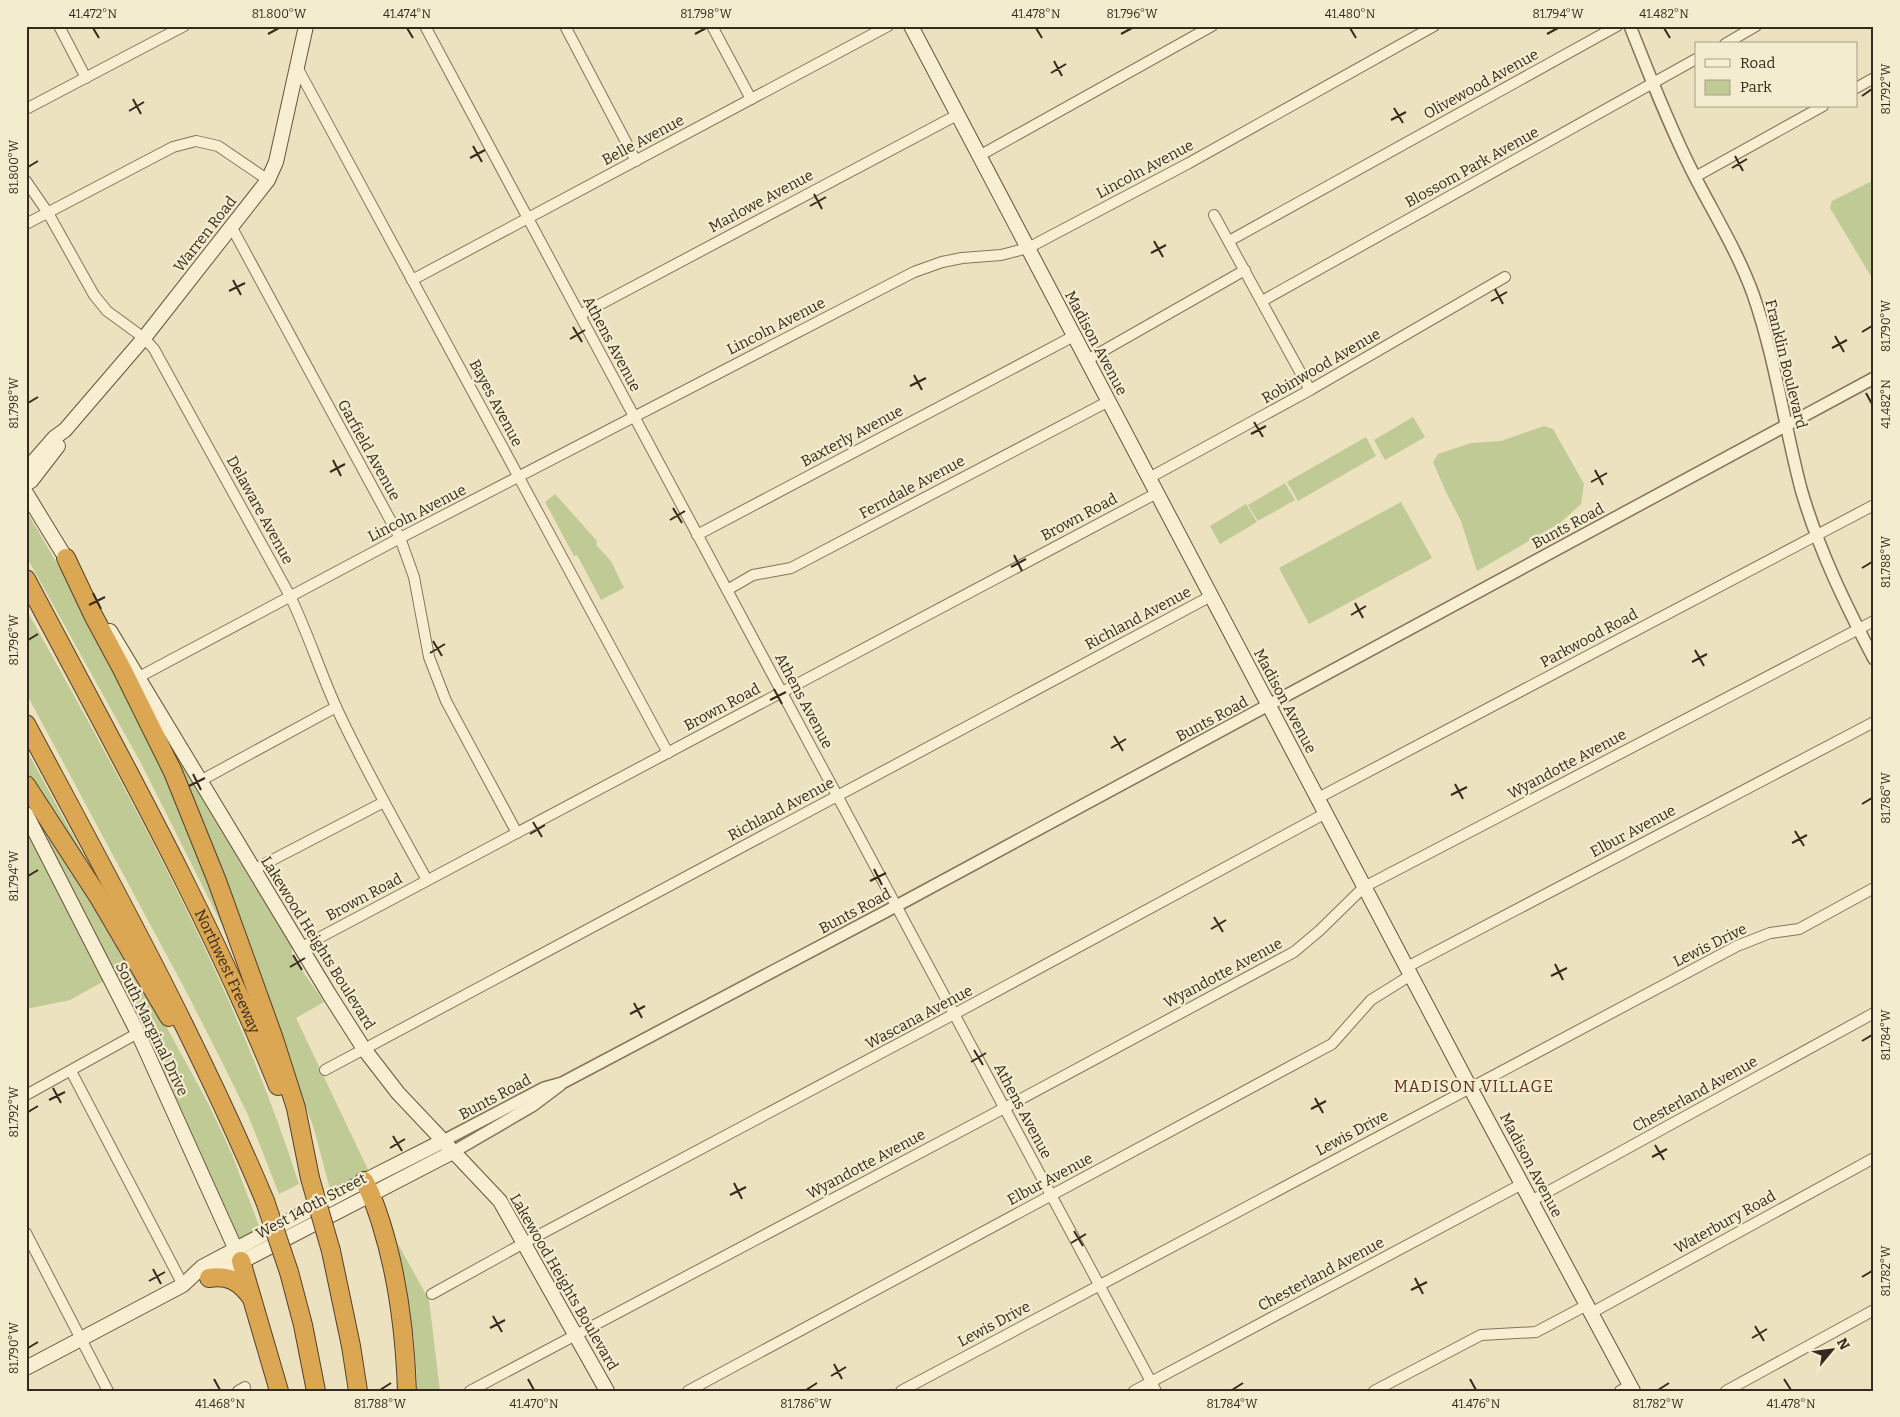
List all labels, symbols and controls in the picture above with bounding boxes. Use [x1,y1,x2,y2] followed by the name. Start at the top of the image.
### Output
[69,7,118,21] text: 41.472°N
[252,7,307,21] text: 81.800°W
[383,7,432,21] text: 41.474°N
[680,7,733,21] text: 81.798°W
[1012,7,1061,21] text: 41.478°N
[1106,7,1158,21] text: 81.796°W
[1325,7,1376,21] text: 41.480°N
[1533,7,1584,21] text: 81.794°W
[1639,7,1689,21] text: 41.482°N
[1695,42,1858,108] legend
[1420,45,1542,123] street label: Olivewood Avenue
[1740,54,1775,72] text: Road
[1879,63,1893,115] text: 81.792°W
[1740,78,1772,96] text: Park
[599,111,687,169] street label: Belle Avenue
[1402,123,1542,211] street label: Blossom Park Avenue
[1093,136,1197,202] street label: Lincoln Avenue
[7,139,21,194] text: 81.800°W
[706,166,816,236] street label: Marlowe Avenue
[170,193,240,275] street label: Warren Road
[1061,288,1131,398] street label: Madison Avenue
[579,293,645,395] street label: Athens Avenue
[724,294,828,358] street label: Lincoln Avenue
[1761,298,1811,430] street label: Franklin Boulevard
[1879,299,1893,352] text: 81.790°W
[1258,325,1384,407] street label: Robinwood Avenue
[466,356,526,450] street label: Bayes Avenue
[7,376,21,429] text: 81.798°W
[1879,379,1893,429] text: 41.482°N
[334,396,404,504] street label: Garfield Avenue
[798,401,906,471] street label: Baxterly Avenue
[856,452,968,522] street label: Ferndale Avenue
[223,453,297,567] street label: Delaware Avenue
[365,481,469,545] street label: Lincoln Avenue
[1038,489,1120,545] street label: Brown Road
[1529,499,1607,552] street label: Bunts Road
[1879,535,1893,588] text: 81.788°W
[1082,583,1194,653] street label: Richland Avenue
[1537,605,1641,671] street label: Parkwood Road
[7,614,21,666] text: 81.796°W
[1250,646,1320,756] street label: Madison Avenue
[771,650,837,752] street label: Athens Avenue
[681,679,763,735] street label: Brown Road
[1173,692,1251,745] street label: Bunts Road
[1505,725,1629,803] street label: Wyandotte Avenue
[1879,772,1893,824] text: 81.786°W
[725,774,837,844] street label: Richland Avenue
[1587,801,1679,861] street label: Elbur Avenue
[7,850,21,901] text: 81.794°W
[257,853,379,1033] street label: Lakewood Heights Boulevard
[323,869,405,925] street label: Brown Road
[816,884,894,937] street label: Bunts Road
[191,906,264,1036] street label: Northwest Freeway
[1670,919,1750,971] street label: Lewis Drive
[1161,934,1285,1012] street label: Wyandotte Avenue
[112,959,192,1099] street label: South Marginal Drive
[862,981,976,1053] street label: Wascana Avenue
[1879,1009,1893,1061] text: 81.784°W
[1629,1052,1761,1136] street label: Chesterland Avenue
[990,1060,1056,1162] street label: Athens Avenue
[456,1070,534,1123] street label: Bunts Road
[1394,1077,1554,1096] district label: MADISON VILLAGE
[7,1086,21,1138] text: 81.792°W
[1313,1106,1391,1160] street label: Lewis Drive
[1496,1110,1566,1220] street label: Madison Avenue
[804,1125,928,1203] street label: Wyandotte Avenue
[1004,1149,1096,1209] street label: Elbur Avenue
[253,1169,370,1243] street label: West 140th Street
[1671,1187,1779,1257] street label: Waterbury Road
[506,1190,622,1374] street label: Lakewood Heights Boulevard
[1255,1233,1387,1315] street label: Chesterland Avenue
[1879,1245,1893,1297] text: 81.782°W
[955,1297,1033,1351] street label: Lewis Drive
[7,1321,21,1374] text: 81.790°W
[1808,1324,1858,1374] north arrow
[1833,1335,1853,1353] text: N
[195,1397,246,1411] text: 41.468°N
[354,1397,407,1411] text: 81.788°W
[509,1397,559,1411] text: 41.470°N
[780,1397,832,1411] text: 81.786°W
[1206,1397,1258,1411] text: 81.784°W
[1452,1397,1501,1411] text: 41.476°N
[1632,1397,1684,1411] text: 81.782°W
[1767,1397,1816,1411] text: 41.478°N

